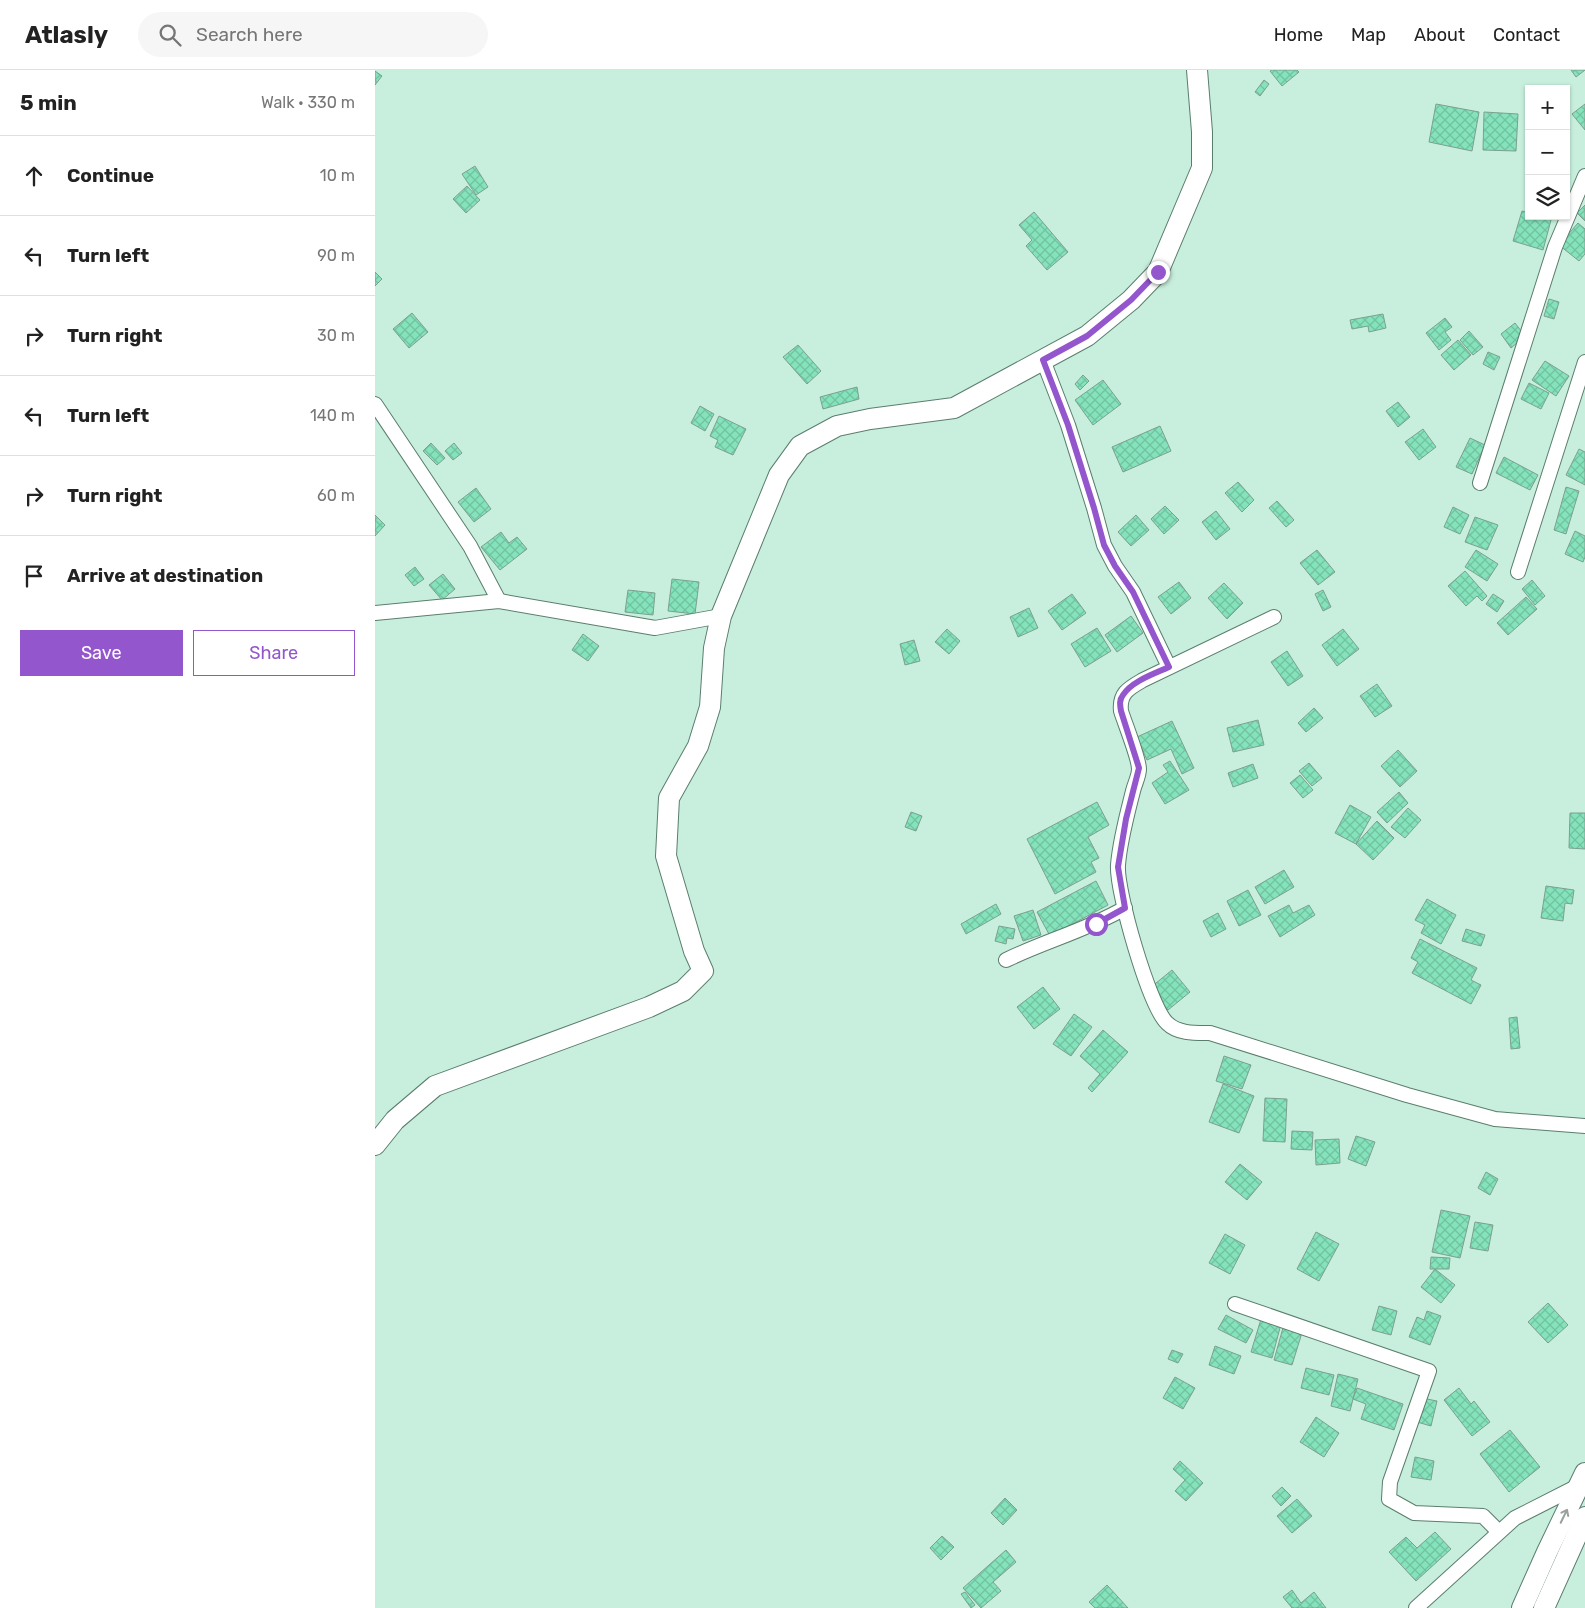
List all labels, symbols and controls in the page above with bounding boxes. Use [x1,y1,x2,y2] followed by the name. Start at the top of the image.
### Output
[138,12,488,57] search box
[25,21,108,49] text: Atlasly
[156,21,184,49] icon: search
[196,23,303,46] text: Search here
[1274,24,1323,46] text: Home
[1351,24,1386,46] text: Map
[1414,24,1465,46] text: About
[1493,24,1560,46] text: Contact
[1525,85,1570,220] map controls
[1525,85,1570,130] button: +
[20,90,77,115] text: 5 min
[261,93,355,112] text: Walk · 330 m
[1525,130,1570,175] button: −
[20,162,48,190] icon: ahead
[67,164,154,187] text: Continue
[320,166,355,185] text: 10 m
[1525,175,1570,220] button: layers
[20,242,48,270] icon: left
[67,244,149,267] text: Turn left
[317,246,355,265] text: 90 m
[1147,261,1170,284] route end
[20,322,48,350] icon: right
[67,324,162,347] text: Turn right
[317,326,355,345] text: 30 m
[20,402,48,430] icon: left
[67,404,149,427] text: Turn left
[310,406,355,425] text: 140 m
[20,482,48,510] icon: right
[67,484,162,507] text: Turn right
[317,486,355,505] text: 60 m
[20,562,48,590] icon: arrive
[67,564,263,587] text: Arrive at destination
[20,630,183,676] button: Save
[193,630,355,676] button: Share
[1085,913,1108,936] route start
[1560,1509,1569,1524] one-way arrow

